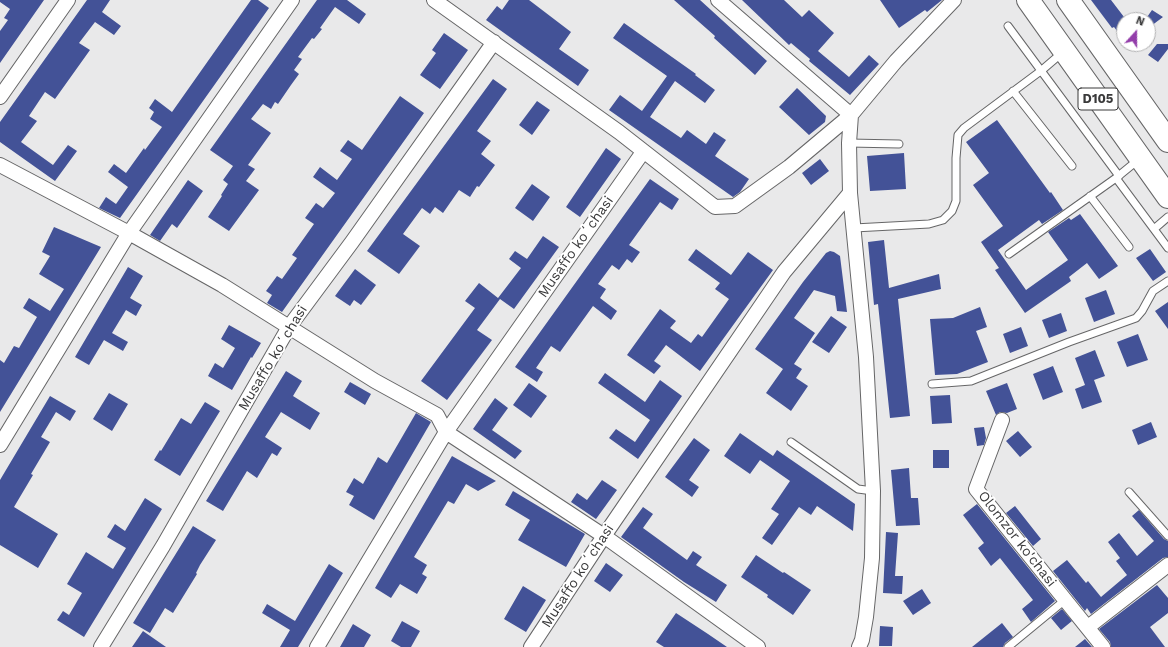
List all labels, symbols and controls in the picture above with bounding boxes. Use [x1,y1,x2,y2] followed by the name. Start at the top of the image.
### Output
[1116,12,1156,52] north arrow
[1134,14,1146,29] text: N
[1078,88,1118,110] road number: D105
[535,193,617,301] street label: Musaffo koʻchasi
[235,302,311,414] street label: Musaffo koʻchasi
[974,488,1060,590] street label: Olomzor ko'chasi
[538,521,618,631] street label: Musaffo koʻchasi

